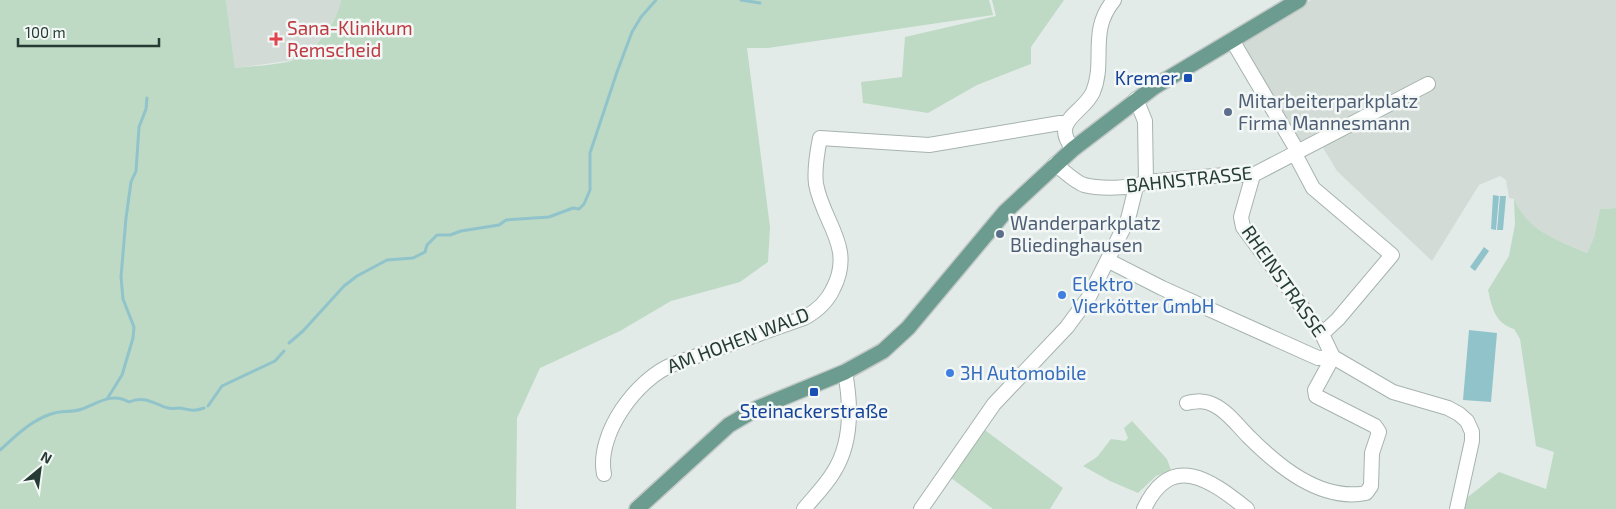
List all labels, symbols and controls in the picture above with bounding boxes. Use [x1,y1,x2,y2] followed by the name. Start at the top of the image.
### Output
[18,15,159,47] scale bar
[287,16,413,61] place label: Sana-Klinikum Remscheid
[25,23,66,41] text: 100 m
[269,32,283,46] marker: Sana-Klinikum Remscheid
[1115,66,1178,89] place label: Kremer
[1182,72,1194,84] marker: Kremer
[1238,89,1418,134] place label: Mitarbeiterparkplatz Firma Mannesmann
[1222,106,1234,118] marker: Mitarbeiterparkplatz Firma Mannesmann
[1125,160,1253,197] street label: BAHNSTRASSE
[1010,211,1161,256] place label: Wanderparkplatz Bliedinghausen
[1238,221,1331,341] street label: RHEINSTRASSE
[994,228,1006,240] marker: Wanderparkplatz Bliedinghausen
[1072,272,1215,317] place label: Elektro Vierkötter GmbH
[1056,289,1068,301] marker: Elektro Vierkötter GmbH
[663,302,812,377] street label: AM HOHEN WALD
[960,361,1087,384] place label: 3H Automobile
[944,367,956,379] marker: 3H Automobile
[808,386,820,398] marker: Steinackerstraße
[740,399,888,422] place label: Steinackerstraße
[15,444,65,494] north arrow
[38,447,55,467] text: N

